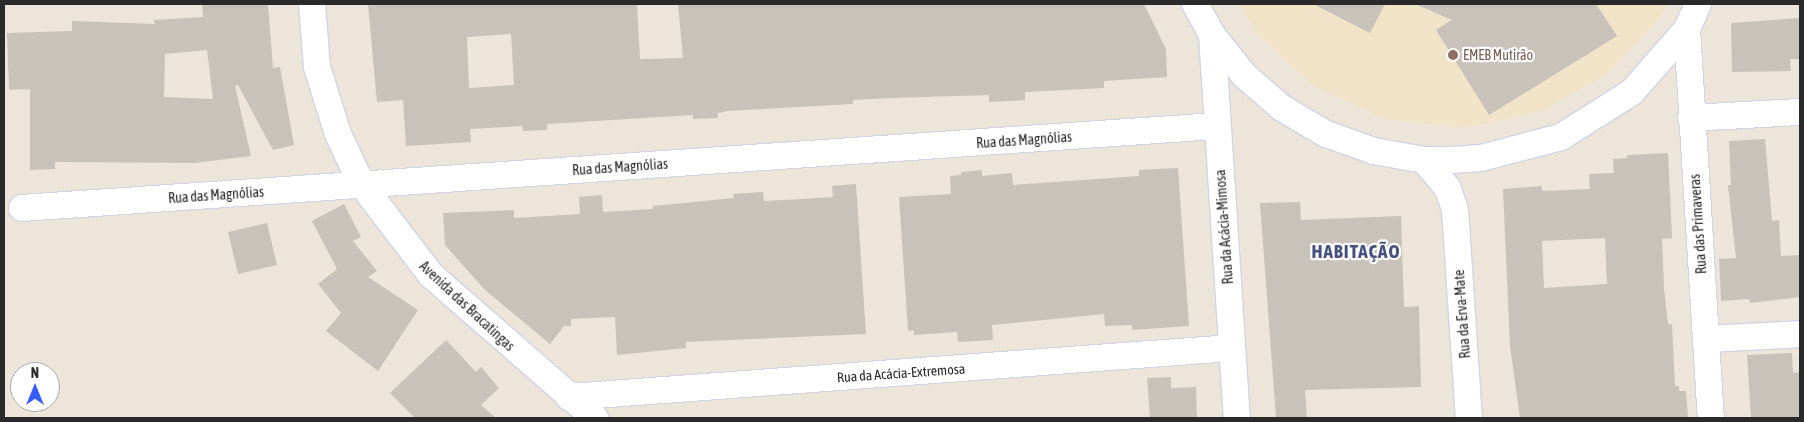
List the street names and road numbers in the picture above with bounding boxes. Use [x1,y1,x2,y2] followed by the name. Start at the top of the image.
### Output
[976,128,1072,152] street label: Rua das Magnólias
[572,155,668,179] street label: Rua das Magnólias
[1212,169,1236,285] street label: Rua da Acácia-Mimosa
[1686,173,1710,275] street label: Rua das Primaveras
[168,183,264,207] street label: Rua das Magnólias
[416,258,518,354] street label: Avenida das Bracatingas
[1451,269,1473,359] street label: Rua da Erva-Mate
[836,360,966,386] street label: Rua da Acácia-Extremosa

